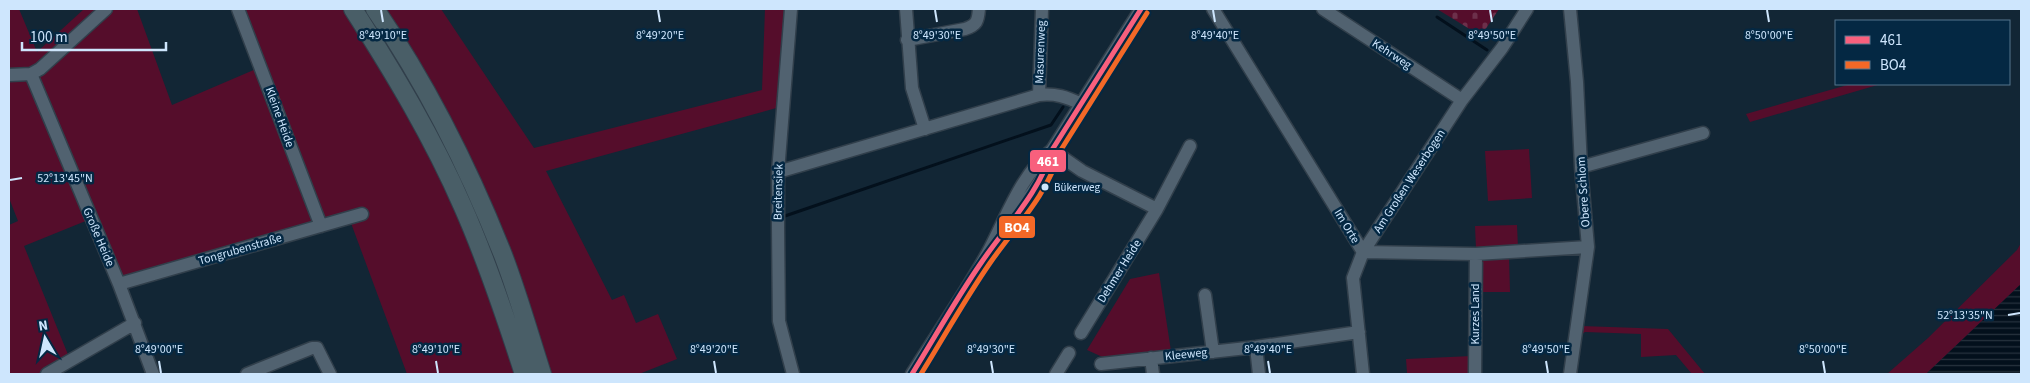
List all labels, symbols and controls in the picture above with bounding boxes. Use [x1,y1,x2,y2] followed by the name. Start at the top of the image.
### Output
[22,20,166,52] scale bar
[1031,20,1050,84] street label: Masurenweg
[1835,20,2010,85] legend
[30,27,68,48] text: 100 m
[359,27,407,44] text: 8°49'10"E
[636,27,684,44] text: 8°49'20"E
[913,27,961,44] text: 8°49'30"E
[1191,27,1239,44] text: 8°49'40"E
[1468,27,1516,44] text: 8°49'50"E
[1745,27,1793,44] text: 8°50'00"E
[1880,30,1902,51] text: 461
[1369,35,1415,74] street label: Kehrweg
[1880,55,1907,76] text: BO4
[261,85,298,150] street label: Kleine Heide
[1369,126,1449,237] street label: Am Großen Weserbogen
[1029,149,1067,173] line badge: 461
[1037,152,1059,172] text: 461
[1573,156,1594,228] street label: Obere Schlom
[770,164,787,220] street label: Breitensiek
[37,170,93,187] text: 52°13'45"N
[1054,180,1100,195] place label: Bükerweg
[1040,182,1050,192] marker: Bükerweg
[78,205,119,269] street label: Große Heide
[1330,206,1364,247] street label: Im Orte
[998,215,1036,239] line badge: BO4
[1004,218,1030,238] text: BO4
[196,229,284,270] street label: Tongrubenstraße
[1093,236,1146,306] street label: Dehmer Heide
[1467,284,1484,344] street label: Kurzes Land
[1937,307,1993,324] text: 52°13'35"N
[20,313,70,363] north arrow
[37,316,49,337] text: N
[135,341,183,358] text: 8°49'00"E
[412,341,460,358] text: 8°49'10"E
[690,341,738,358] text: 8°49'20"E
[967,341,1015,358] text: 8°49'30"E
[1244,341,1292,358] text: 8°49'40"E
[1522,341,1570,358] text: 8°49'50"E
[1799,341,1847,358] text: 8°50'00"E
[1164,344,1208,365] street label: Kleeweg

